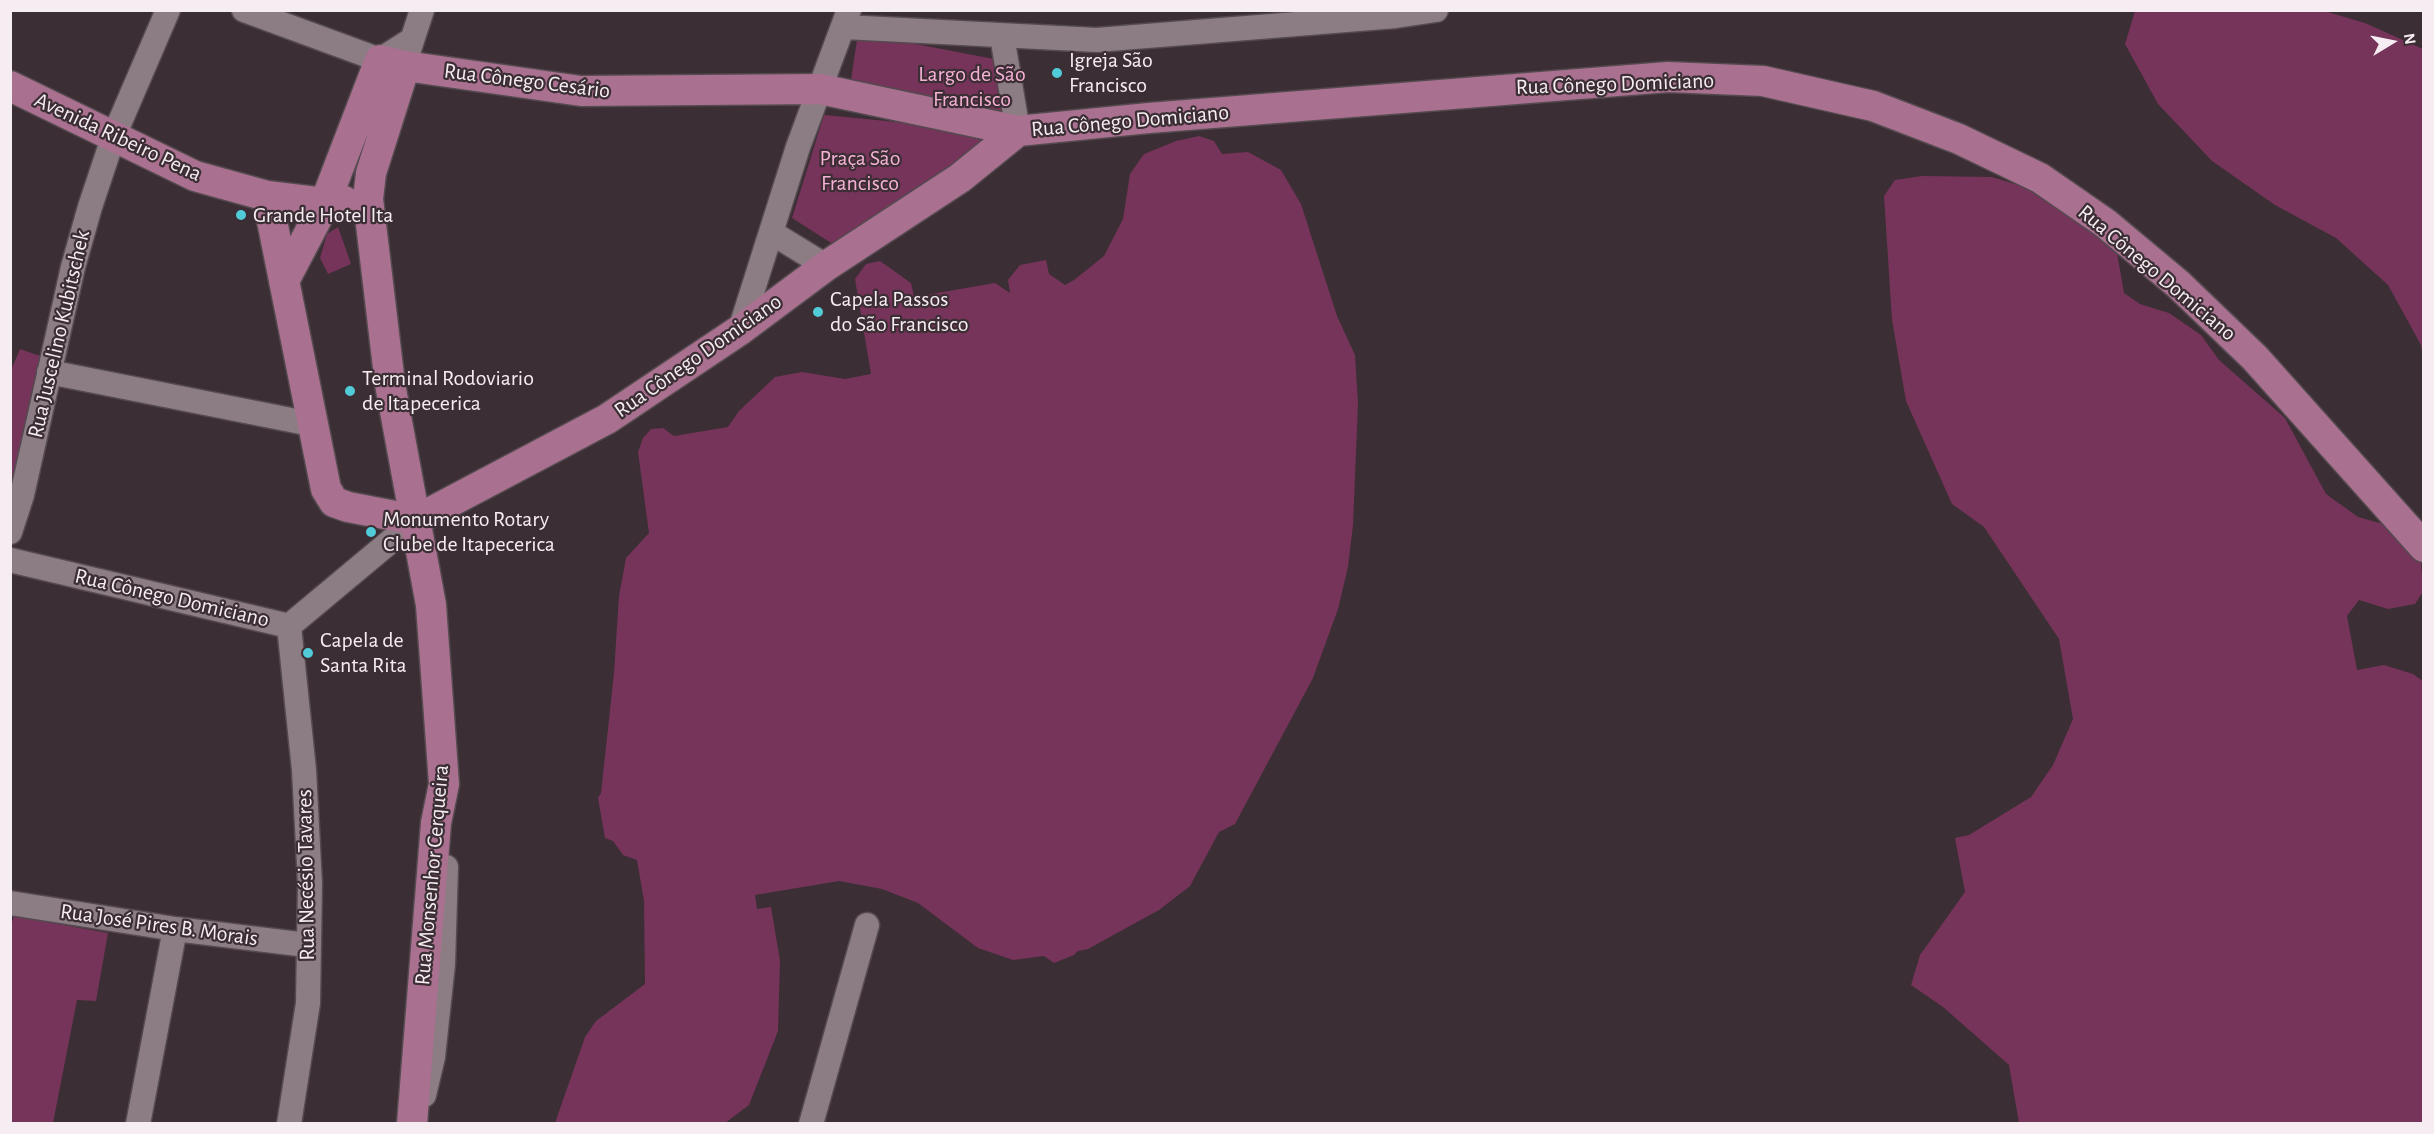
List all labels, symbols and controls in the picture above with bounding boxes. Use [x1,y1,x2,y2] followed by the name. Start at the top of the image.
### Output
[2362,12,2422,72] north arrow
[2401,32,2419,46] text: N
[1069,47,1153,98] place label: Igreja São Francisco
[442,58,612,104] street label: Rua Cônego Cesário
[918,61,1026,112] park label: Largo de São Francisco
[1050,66,1064,80] marker: Igreja São Francisco
[1515,67,1715,101] street label: Rua Cônego Domiciano
[30,87,206,187] street label: Avenida Ribeiro Pena
[1030,99,1230,143] street label: Rua Cônego Domiciano
[819,145,901,196] park label: Praça São Francisco
[2073,199,2241,347] street label: Rua Cônego Domiciano
[253,202,393,228] place label: Grande Hotel Ita
[234,208,248,222] marker: Grande Hotel Ita
[22,227,96,441] street label: Rua Juscelino Kubitschek
[830,286,968,338] place label: Capela Passos do São Francisco
[609,288,787,424] street label: Rua Cônego Domiciano
[811,305,825,319] marker: Capela Passos do São Francisco
[362,365,534,416] place label: Terminal Rodoviario de Itapecerica
[343,384,357,398] marker: Terminal Rodoviario de Itapecerica
[383,506,555,558] place label: Monumento Rotary Clube de Itapecerica
[364,525,378,539] marker: Monumento Rotary Clube de Itapecerica
[72,563,272,633] street label: Rua Cônego Domiciano
[320,627,407,678] place label: Capela de Santa Rita
[301,646,315,660] marker: Capela de Santa Rita
[409,764,455,986] street label: Rua Monsenhor Cerqueira
[291,789,321,961] street label: Rua Necésio Tavares
[59,898,259,952] street label: Rua José Pires B. Morais

